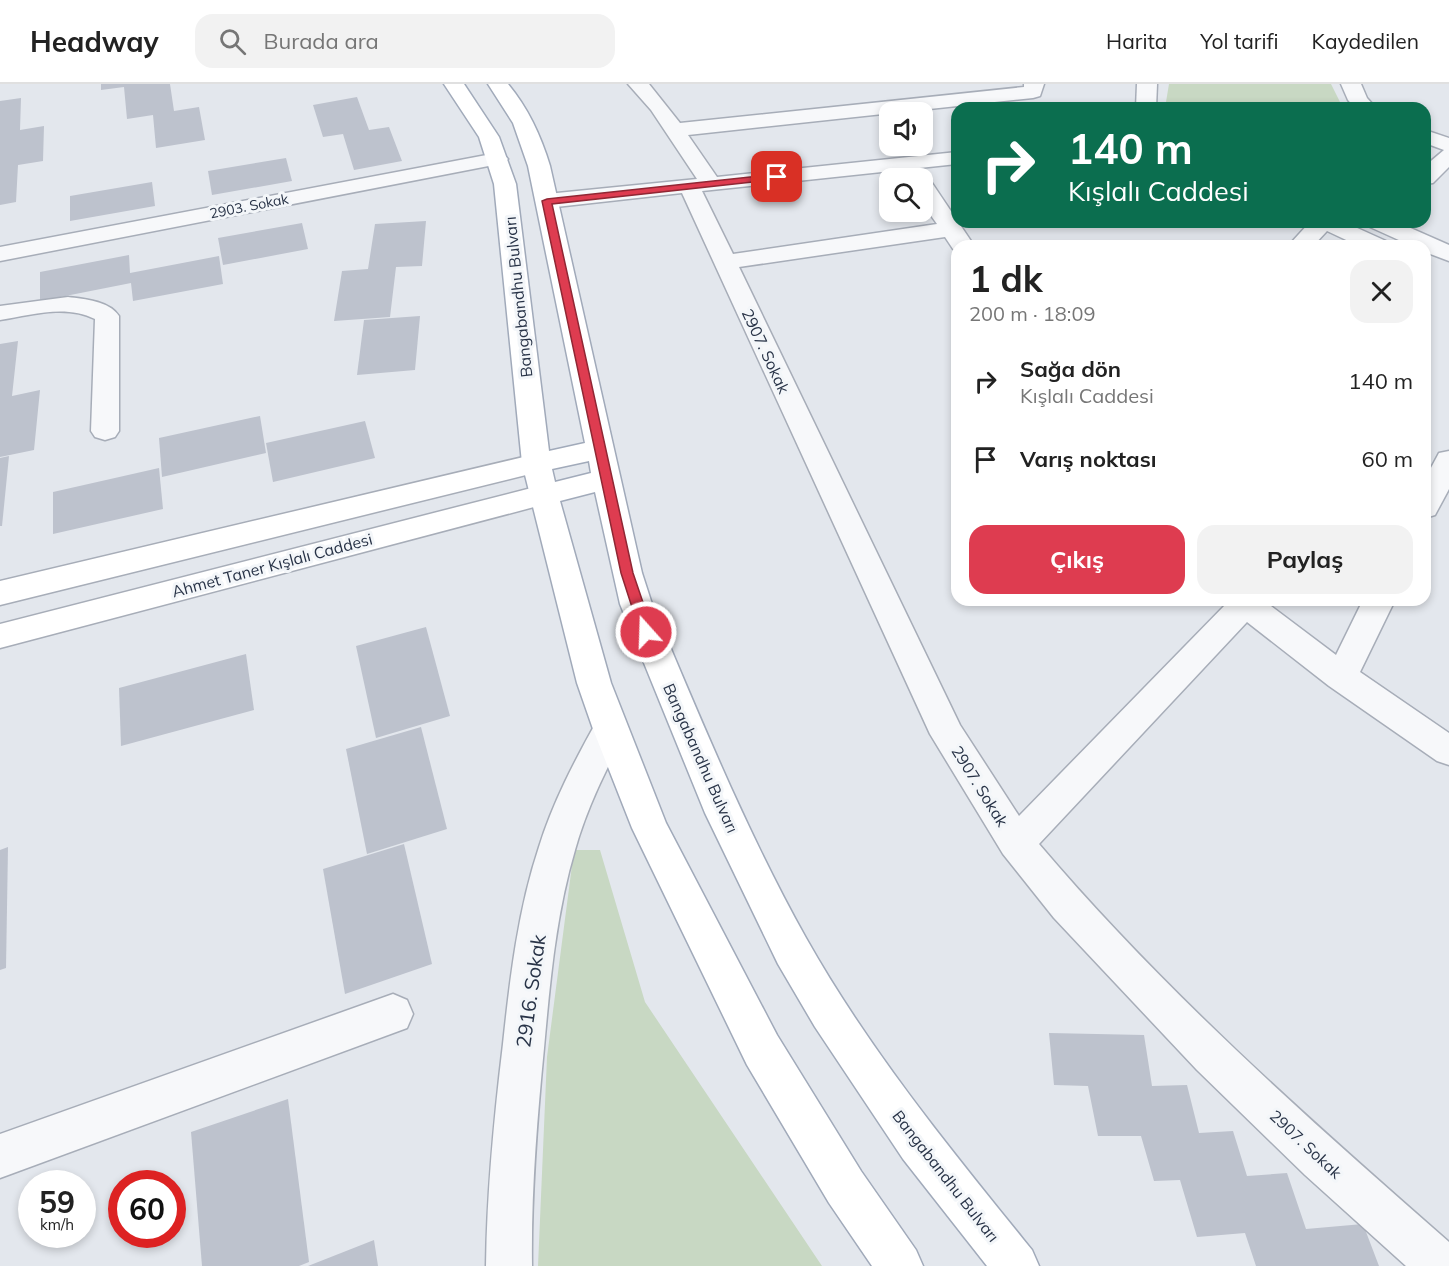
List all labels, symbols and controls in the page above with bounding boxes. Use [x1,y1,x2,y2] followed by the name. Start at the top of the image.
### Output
[195,14,615,68] search box
[30,24,159,59] text: Headway
[216,25,249,58] icon: search
[264,27,379,55] text: Burada ara
[1106,28,1167,54] text: Harita
[1200,28,1279,54] text: Yol tarifi
[1312,28,1419,54] text: Kaydedilen
[879,102,933,222] map controls
[879,102,933,156] button: sound
[1068,122,1193,175] text: 140 m
[969,126,1047,204] icon: right
[751,151,802,202] pin
[760,160,793,193] icon: arrive
[879,168,933,222] button: search
[1068,174,1249,208] text: Kışlalı Caddesi
[208,189,291,222] street label: 2903. Sokak
[500,216,536,378] street label: Bangabandhu Bulvarı
[969,256,1043,301] text: 1 dk
[1350,260,1413,323] button: close
[969,301,1095,326] text: 200 m · 18:09
[738,305,795,397] street label: 2907. Sokak
[1020,355,1121,383] text: Sağa dön
[969,365,1002,398] icon: right
[1348,367,1413,395] text: 140 m
[1020,383,1154,408] text: Kışlalı Caddesi
[969,443,1002,476] icon: arrive
[1020,445,1156,473] text: Varış noktası
[1362,445,1413,473] text: 60 m
[969,525,1185,594] button: Çıkış
[1197,525,1413,594] button: Paylaş
[170,529,374,601] street label: Ahmet Taner Kışlalı Caddesi
[614,600,678,664] position arrow
[659,680,743,836] street label: Bangabandhu Bulvarı
[947,742,1013,831] street label: 2907. Sokak
[510,932,551,1049] street label: 2916. Sokak
[888,1106,1004,1246] street label: Bangabandhu Bulvarı
[1266,1106,1347,1183] street label: 2907. Sokak
[108,1170,186,1248] speed limit sign: 60
[39,1183,75,1221] text: 59
[40,1215,74,1234] text: km/h

